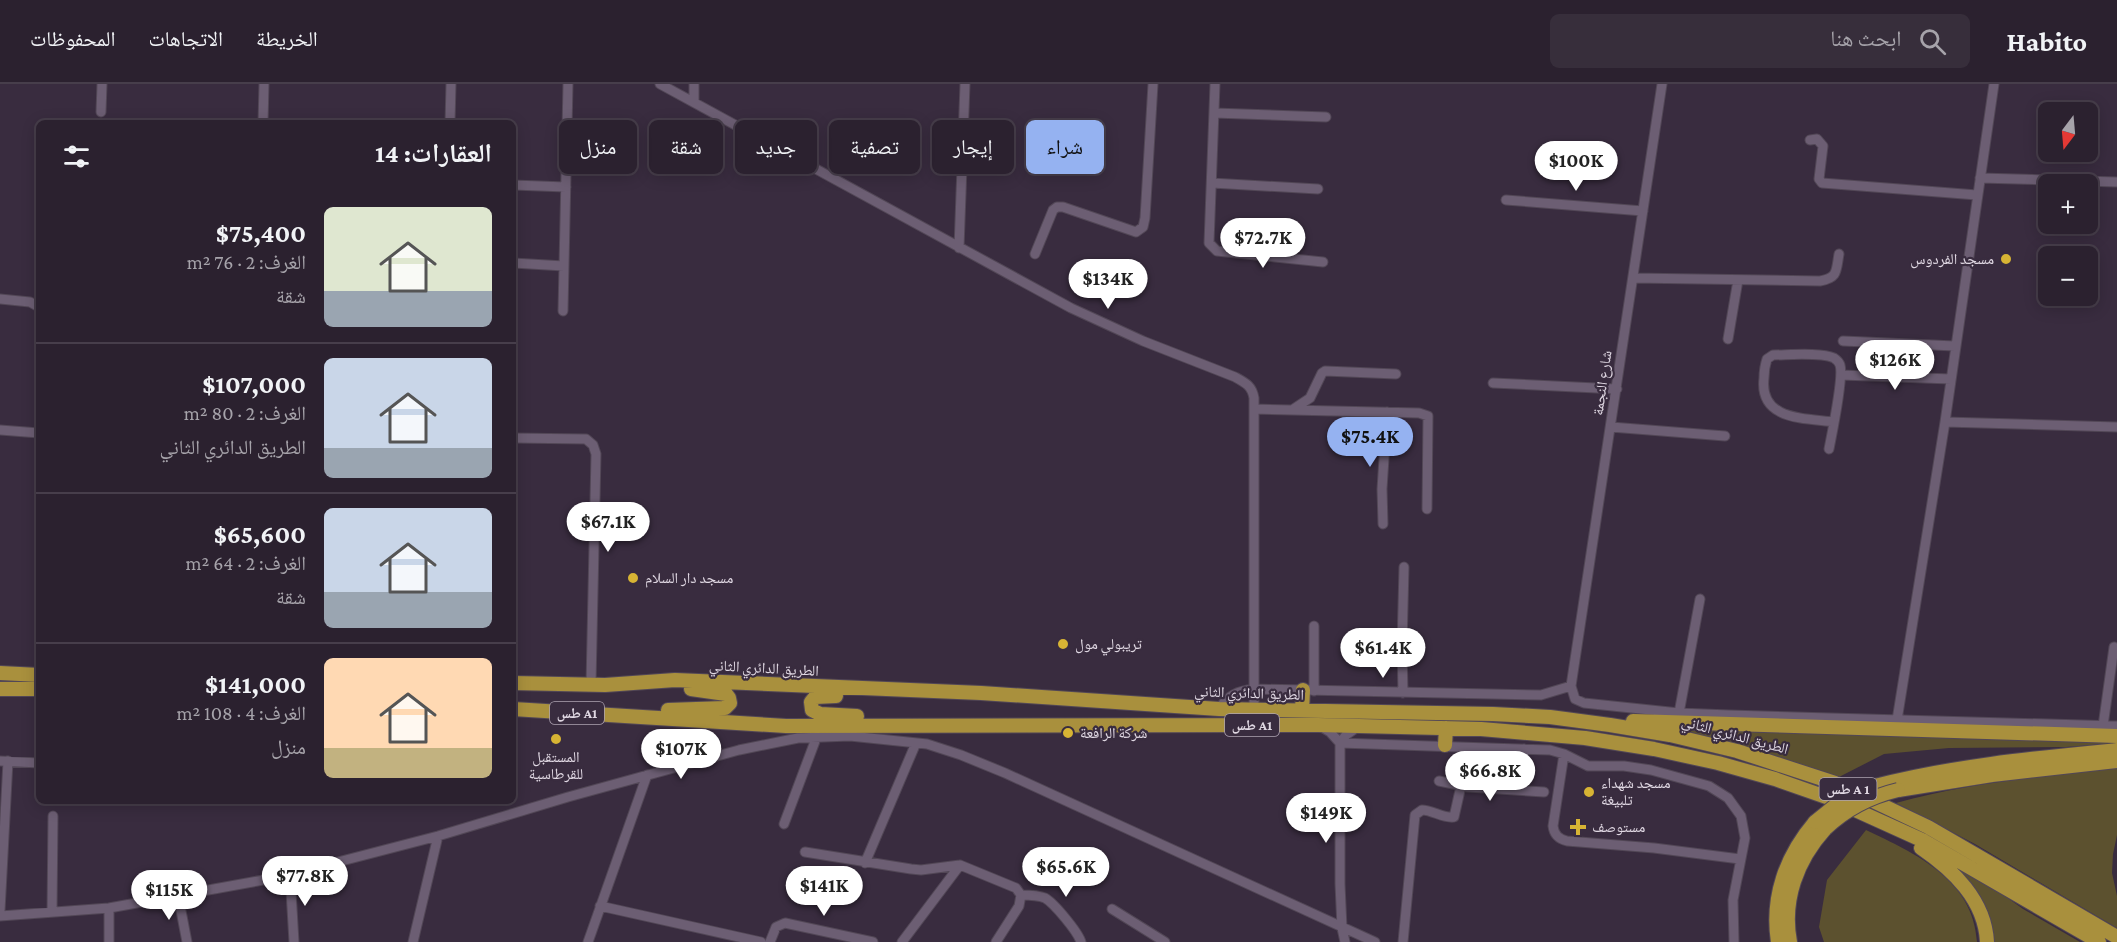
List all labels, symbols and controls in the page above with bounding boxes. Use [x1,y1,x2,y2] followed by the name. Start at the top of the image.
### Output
[1550,14,1970,68] search box
[1916,25,1949,58] icon: search
[1830,26,1901,51] text: ابحث هنا
[2006,26,2087,57] text: Habito
[30,27,115,51] text: المحفوظات
[148,27,223,51] text: الاتجاهات
[256,27,318,51] text: الخريطة
[2038,102,2098,162] north arrow
[2038,102,2098,306] map controls
[559,120,637,174] chip: منزل
[649,120,723,174] chip: شقة
[735,120,817,174] chip: جديد
[829,120,920,174] chip: تصفية
[932,120,1014,174] chip: إيجار
[1026,120,1104,174] chip: شراء
[375,139,492,168] text: العقارات: 14
[60,140,93,173] icon: filters
[1534,141,1618,192] pin: $100K
[1549,149,1603,171] text: $100K
[2038,174,2098,234] button: +
[1214,218,1312,269] pin: $72.7K
[216,219,306,248] text: $75,400
[1234,226,1292,248] text: $72.7K
[372,231,444,303] icon: home
[2038,246,2098,306] button: −
[187,251,306,273] text: الغرف: 2 · 76 m²
[1910,251,1994,269] place label: مسجد الفردوس
[1999,252,2013,266] marker: مسجد الفردوس
[1066,259,1150,310] pin: $134K
[1083,267,1133,289] text: $134K
[276,285,306,307] text: شقة
[1853,340,1937,391] pin: $126K
[1869,348,1921,370] text: $126K
[1590,349,1616,417] street label: شارع النجمة
[202,370,306,399] text: $107,000
[372,382,444,454] icon: home
[184,402,306,424] text: الغرف: 2 · 80 m²
[1321,417,1419,468] pin: $75.4K
[1341,425,1399,447] text: $75.4K
[159,436,306,458] text: الطريق الدائري الثاني
[559,502,657,553] pin: $67.1K
[581,510,635,532] text: $67.1K
[214,520,306,549] text: $65,600
[372,532,444,604] icon: home
[186,552,306,574] text: الغرف: 2 · 64 m²
[645,570,733,588] place label: مسجد دار السلام
[626,571,640,585] marker: مسجد دار السلام
[276,586,306,608] text: شقة
[1334,628,1432,679] pin: $61.4K
[1075,636,1142,656] place label: تريبولي مول
[1354,636,1412,658] text: $61.4K
[1056,637,1070,651] marker: تريبولي مول
[709,657,819,683] street label: الطريق الدائري الثاني
[205,670,306,699] text: $141,000
[372,682,444,754] icon: home
[1194,683,1304,707] street label: الطريق الدائري الثاني
[176,702,306,724] text: الغرف: 4 · 108 m²
[550,702,604,724] road number: طس A1
[1679,713,1790,761] street label: الطريق الدائري الثاني
[1225,714,1279,736] road number: طس A1
[1080,725,1148,742] place label: شركة الرافعة
[1061,726,1075,740] marker: شركة الرافعة
[639,729,723,780] pin: $107K
[549,732,563,746] marker: المستقبل للقرطاسية
[271,736,306,758] text: منزل
[655,737,707,759] text: $107K
[529,749,583,783] place label: المستقبل للقرطاسية
[1441,751,1539,802] pin: $66.8K
[1459,759,1521,781] text: $66.8K
[1601,775,1671,808] place label: مسجد شهداء تلبيغة
[1820,778,1876,800] road number: طس A 1
[1582,785,1596,799] marker: مسجد شهداء تلبيغة
[1284,793,1368,844] pin: $149K
[1300,801,1352,823] text: $149K
[1569,818,1587,836] marker: مستوصف
[1592,819,1645,836] place label: مستوصف
[1017,847,1115,898] pin: $65.6K
[1036,855,1096,877] text: $65.6K
[256,856,354,907] pin: $77.8K
[276,864,334,886] text: $77.8K
[782,866,866,917] pin: $141K
[127,870,211,921] pin: $115K
[800,874,848,896] text: $141K
[145,878,193,900] text: $115K

